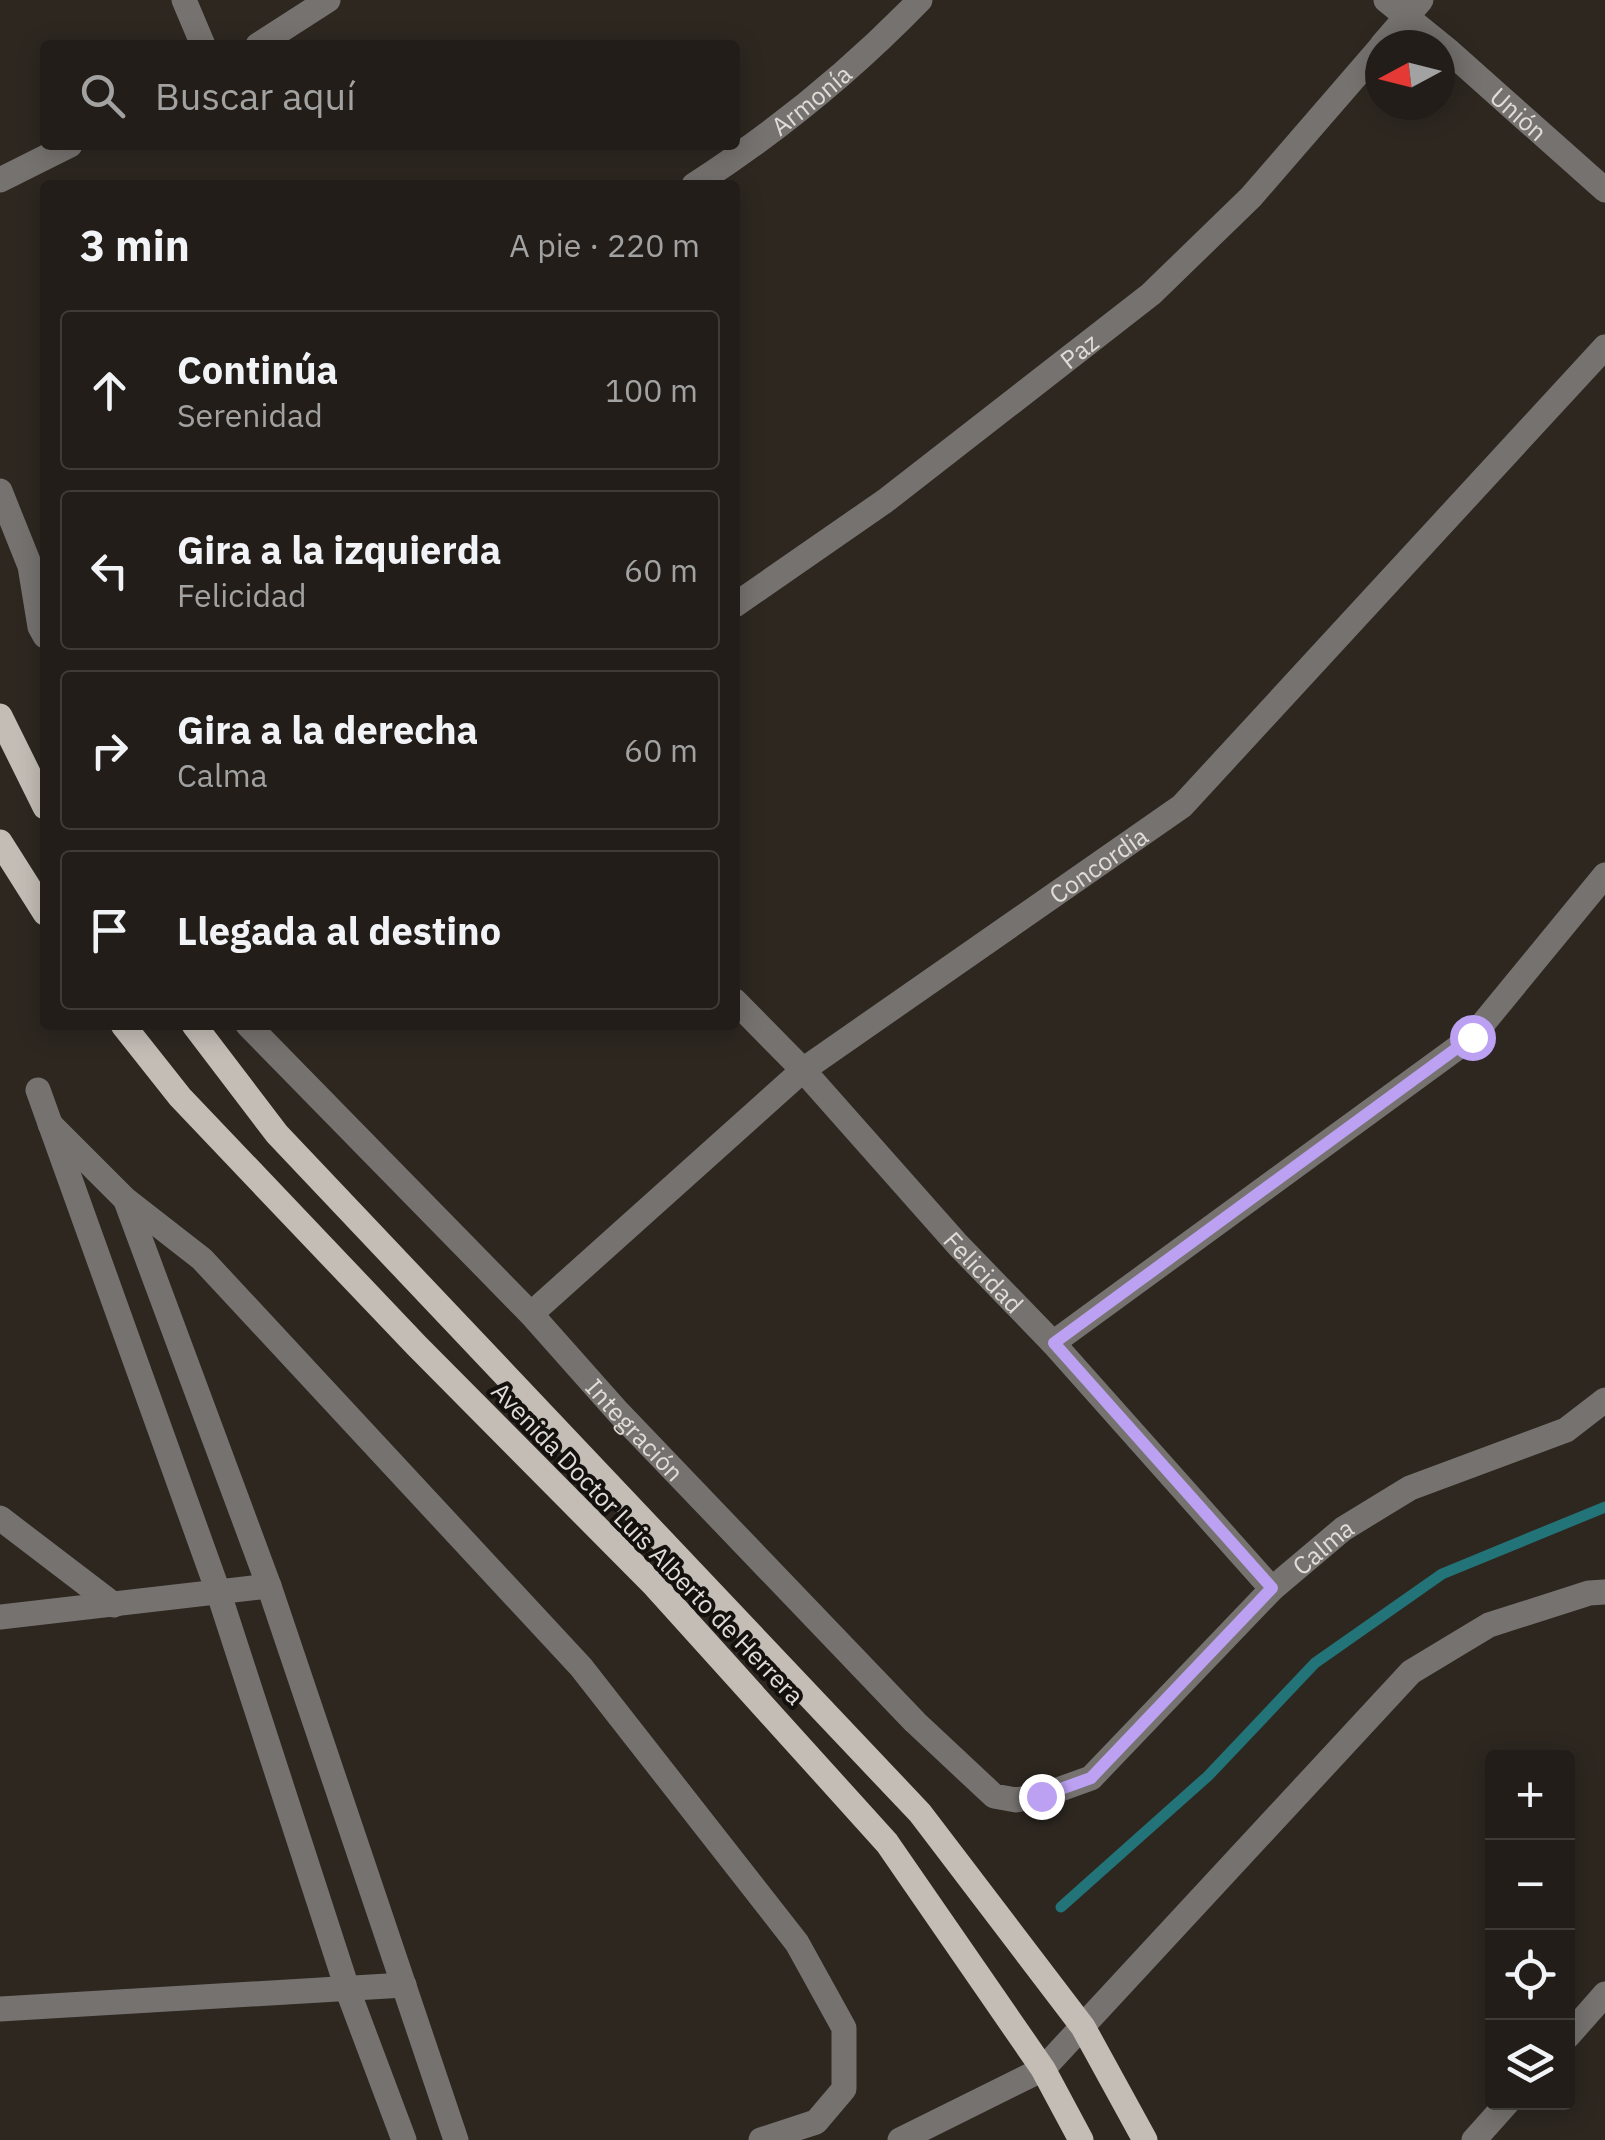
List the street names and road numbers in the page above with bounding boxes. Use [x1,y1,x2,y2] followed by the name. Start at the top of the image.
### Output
[764,57,858,142] street label: Armonía
[1484,79,1555,148] street label: Unión
[1053,325,1105,376] street label: Paz
[1042,819,1154,910] street label: Concordia
[937,1224,1031,1320] street label: Felicidad
[579,1371,692,1488] street label: Integración
[485,1375,811,1711] street label: Avenida Doctor Luis Alberto de Herrera
[1285,1510,1359,1582] street label: Calma

